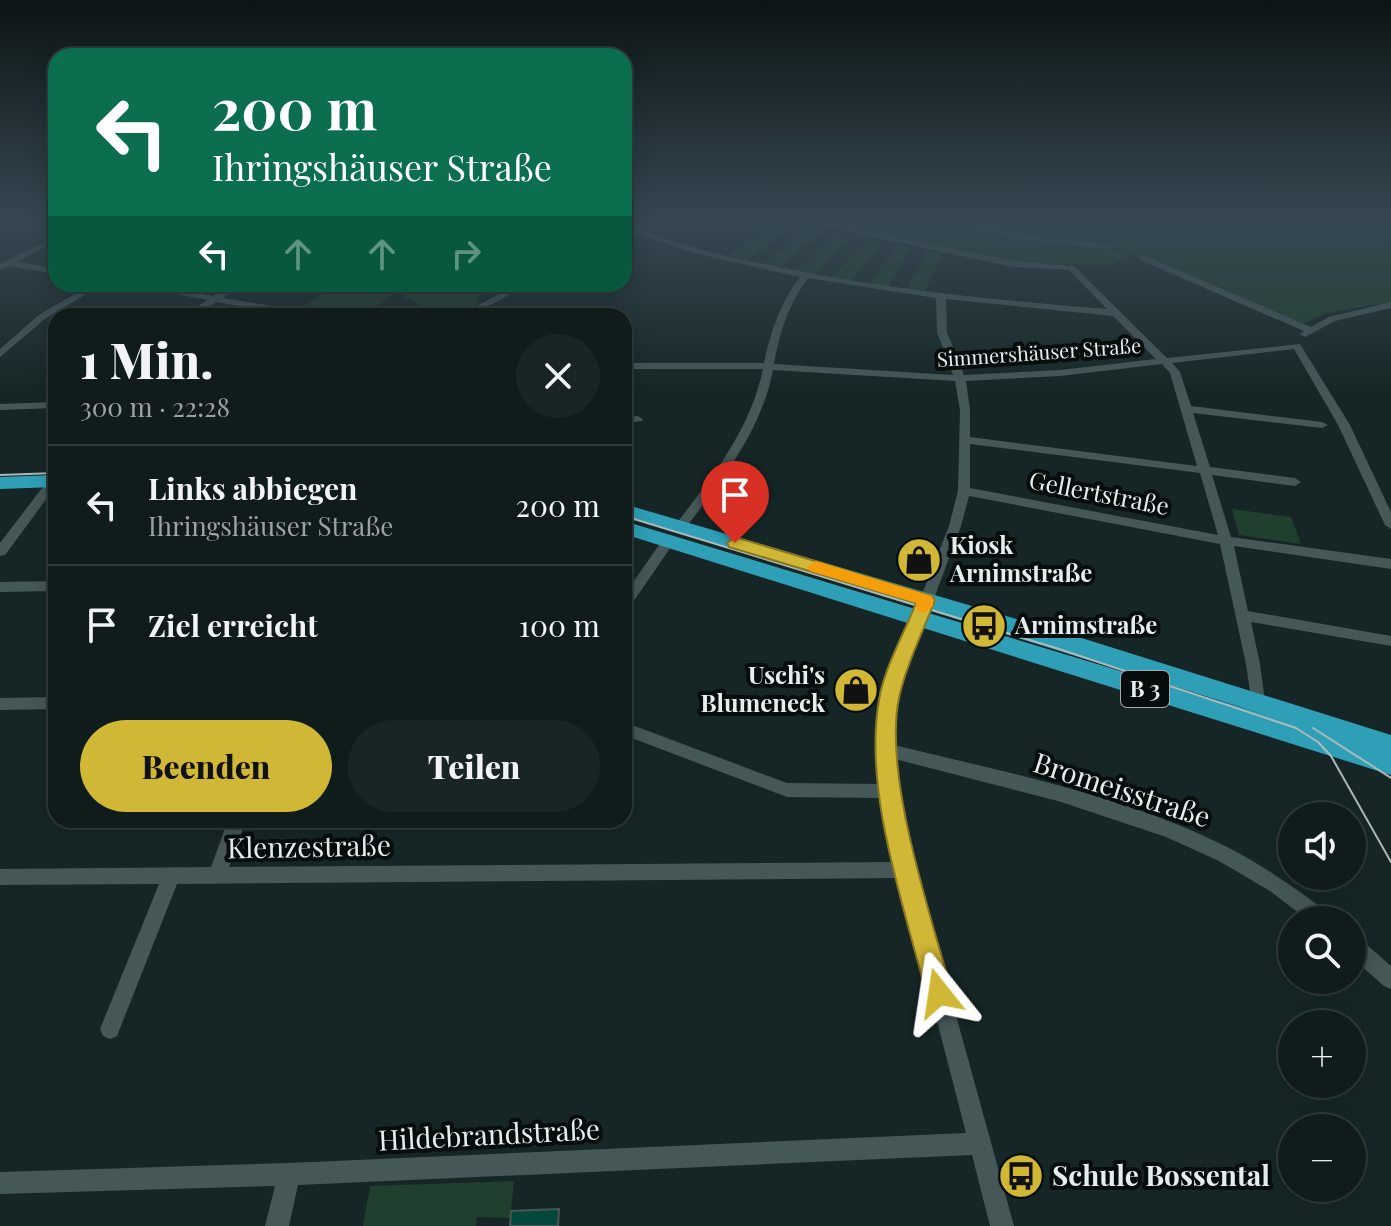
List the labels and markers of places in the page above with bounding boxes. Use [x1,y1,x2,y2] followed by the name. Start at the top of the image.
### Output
[701,461,769,543] pin
[949,528,1092,588] place label: Kiosk Arnimstraße
[895,536,943,584] shop icon: Kiosk Arnimstraße
[960,602,1008,650] bus stop icon: Arnimstraße
[1014,608,1157,640] place label: Arnimstraße
[701,658,826,718] place label: Uschi's Blumeneck
[832,666,880,714] shop icon: Uschi's Blumeneck
[997,1152,1045,1200] bus stop icon: Schule Bossental
[1052,1156,1270,1193] place label: Schule Bossental

